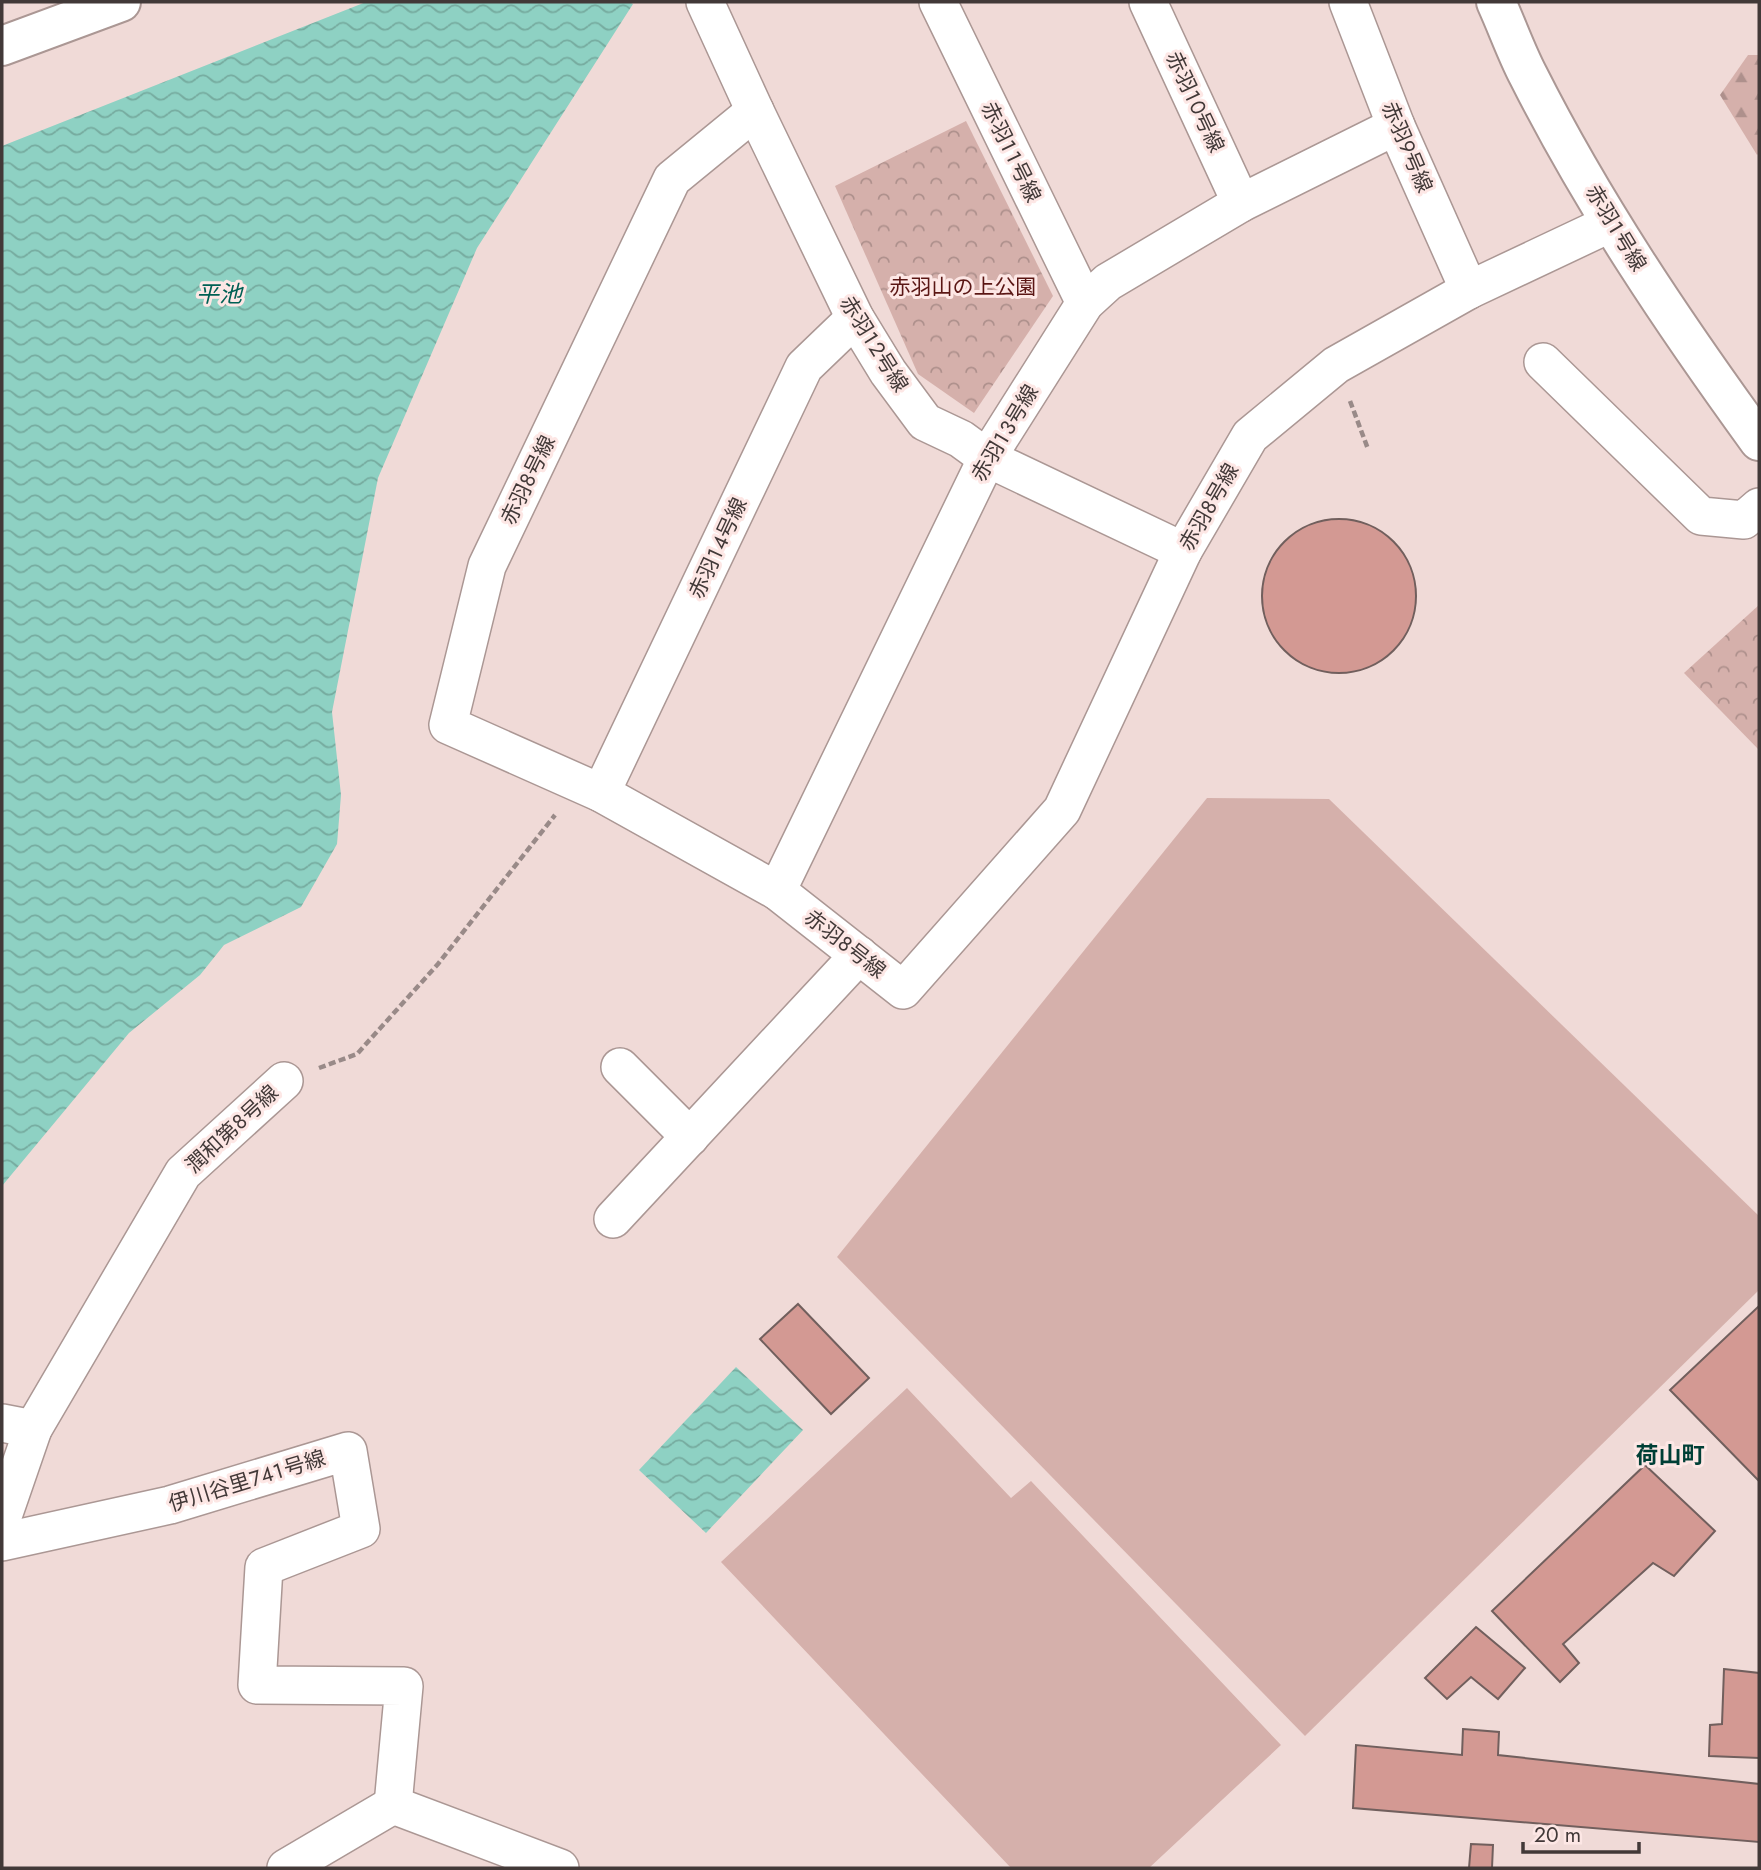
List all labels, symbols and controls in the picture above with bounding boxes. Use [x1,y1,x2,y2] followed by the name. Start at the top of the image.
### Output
[1159,47,1231,157] street label: 赤羽１０号線
[974,97,1048,207] street label: 赤羽１１号線
[1374,97,1440,197] street label: 赤羽９号線
[1578,179,1654,277] street label: 赤羽１号線
[890,272,1037,302] park label: 赤羽山の上公園
[196,277,244,311] water label: 平池
[833,290,915,398] street label: 赤羽１２号線
[964,379,1046,487] street label: 赤羽１３号線
[493,430,563,530] street label: 赤羽８号線
[1172,458,1246,556] street label: 赤羽８号線
[682,493,754,603] street label: 赤羽１４号線
[798,903,892,985] street label: 赤羽８号線
[179,1078,285,1180] street label: 潤和第８号線
[1636,1438,1705,1472] district label: 荷山町
[165,1443,329,1519] street label: 伊川谷里７４１号線
[1523,1811,1638,1855] scale bar
[1534,1820,1581,1850] text: 20 m

